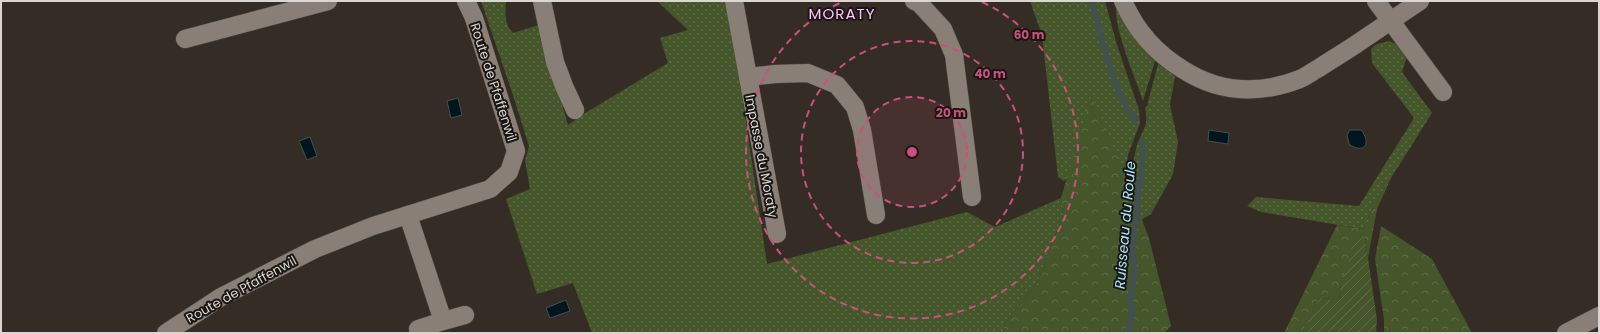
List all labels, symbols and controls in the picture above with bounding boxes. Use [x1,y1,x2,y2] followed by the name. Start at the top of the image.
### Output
[809,3,875,24] district label: MORATY
[465,20,522,144] street label: Route de Pfaffenwil
[1014,26,1045,43] text: 60 m
[974,65,1006,82] text: 40 m
[740,93,783,220] street label: Impasse du Moraty
[936,104,966,121] text: 20 m
[905,145,919,159] centre of rings
[1109,160,1141,290] water label: Ruisseau du Roule
[183,251,300,328] street label: Route de Pfaffenwil

